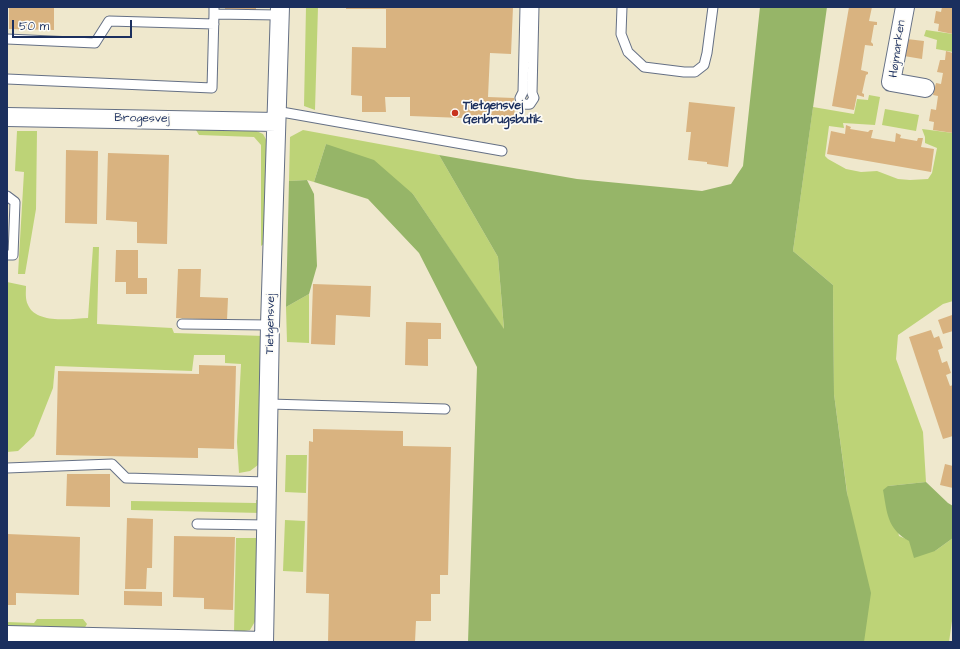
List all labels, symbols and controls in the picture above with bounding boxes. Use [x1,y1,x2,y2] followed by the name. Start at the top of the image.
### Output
[14,12,134,38] scale bar
[19,18,49,35] text: 50 m
[887,19,909,79] street label: Højmarken
[463,99,542,127] place label: Tietgensvej Genbrugsbutik
[450,108,460,118] marker: Tietgensvej Genbrugsbutik
[114,111,170,127] street label: Brogesvej
[263,294,279,354] street label: Tietgensvej

